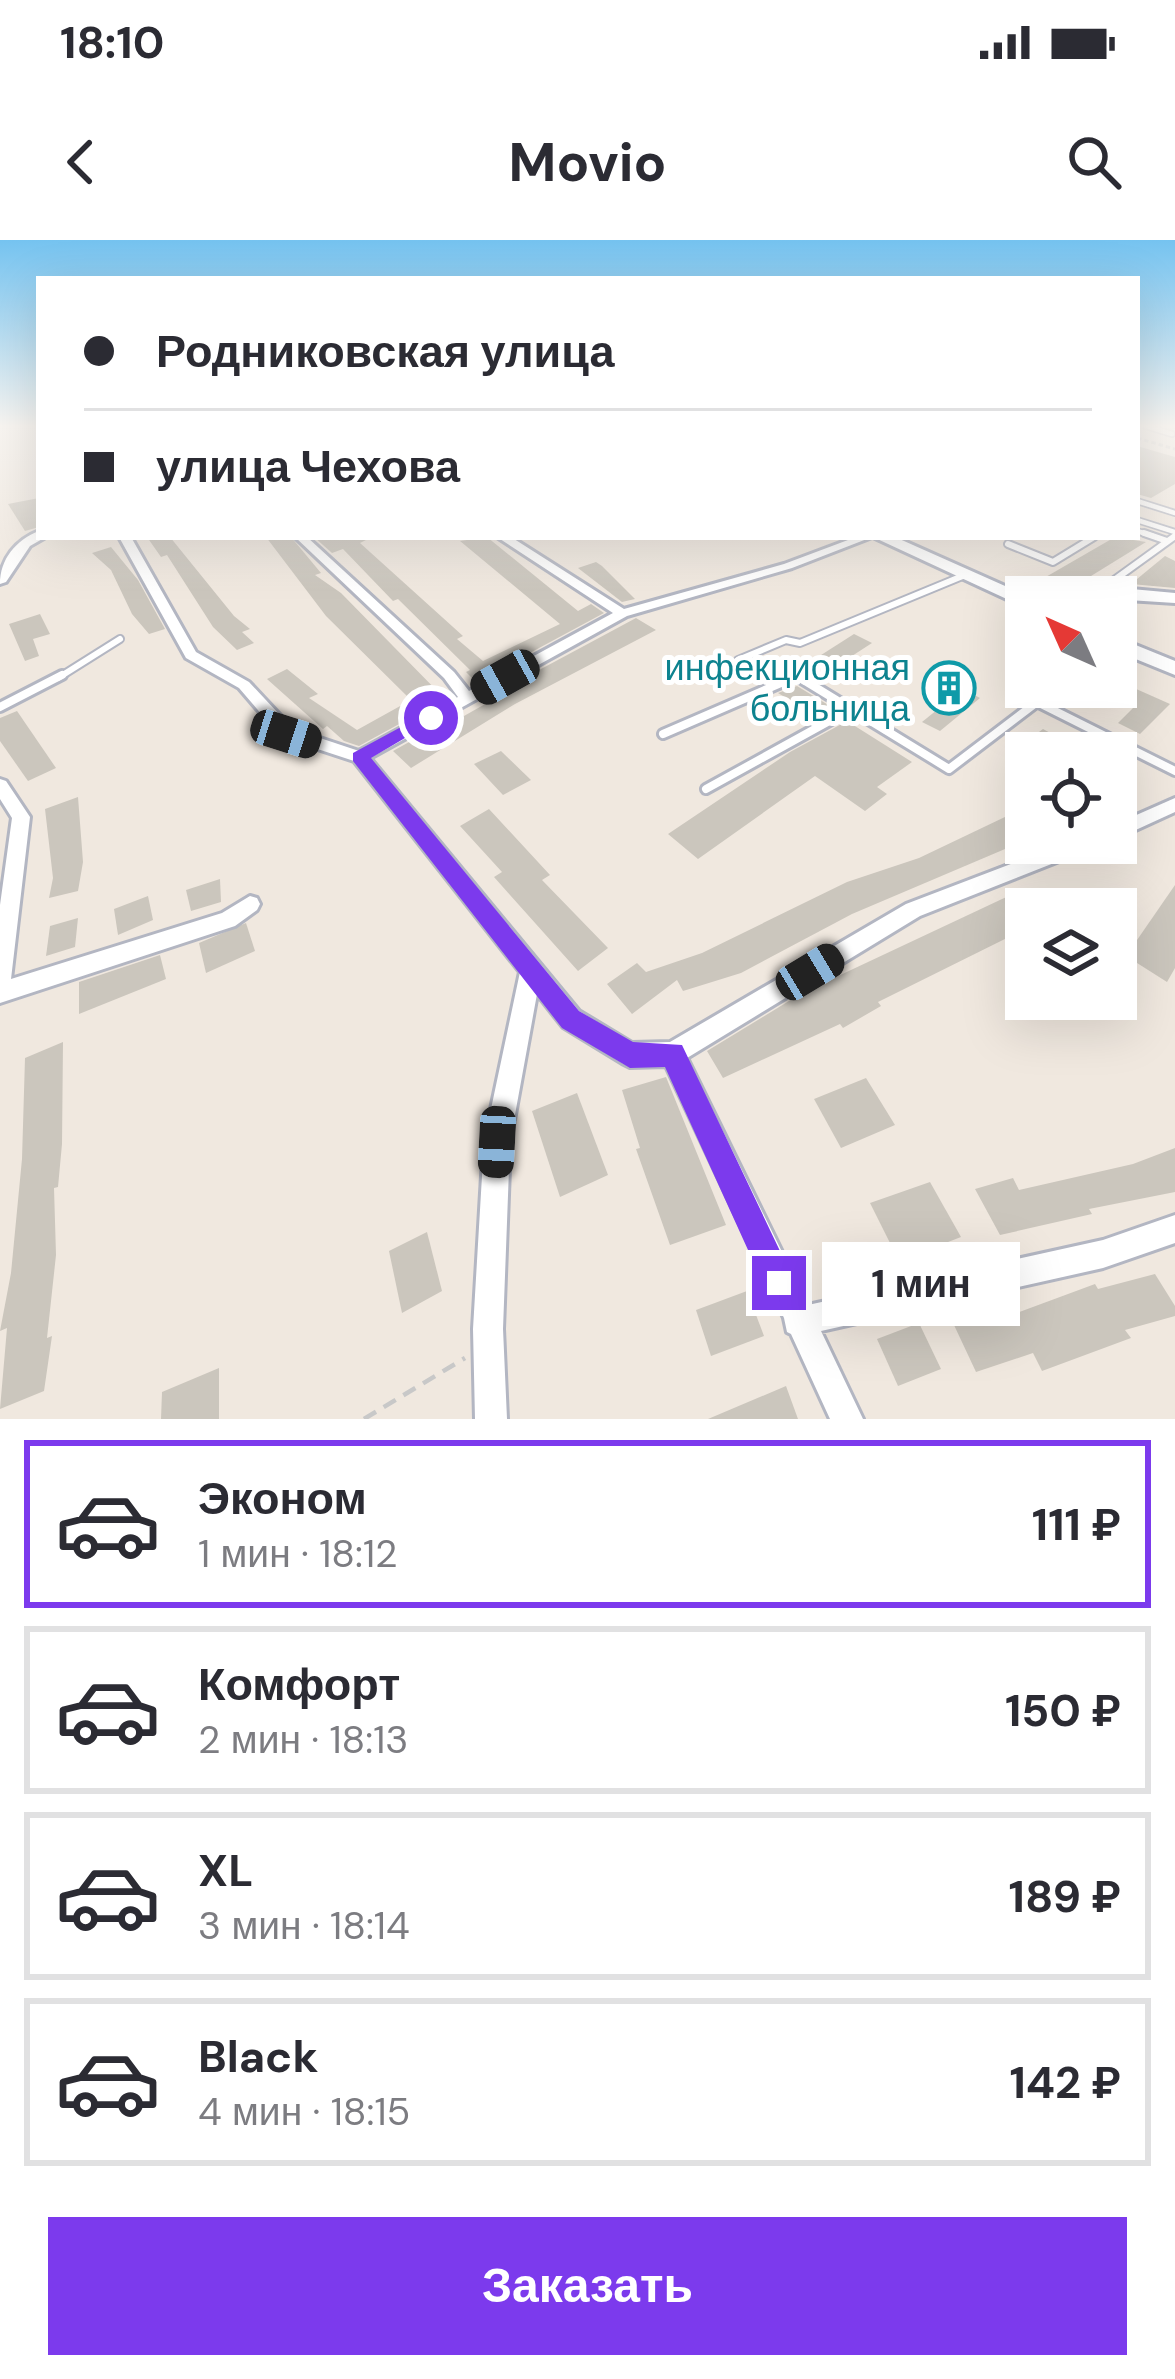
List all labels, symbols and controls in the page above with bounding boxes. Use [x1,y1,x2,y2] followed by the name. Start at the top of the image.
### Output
[60,13,164,72] text: 18:10
[509,127,666,198] text: Movio
[48,129,114,195] icon: back
[1061,129,1127,195] icon: search
[156,322,615,381] text: Родниковская улица
[156,437,460,496] text: улица Чехова
[1005,576,1137,708] north arrow
[1005,576,1137,1020] map controls
[465,644,545,710] car
[665,644,911,732] place label: инфекционная больница
[921,660,977,716] building icon: инфекционная больница
[404,691,458,745] route start
[246,706,326,762] car
[1005,732,1137,864] button: locate
[1005,888,1137,1020] button: layers
[770,938,850,1006] car
[477,1105,517,1179] car
[821,1241,1019,1325] callout: 1 мин
[752,1256,806,1310] route end
[871,1258,971,1309] text: 1 мин
[198,1469,367,1528] text: Эконом
[54,1470,162,1578] icon: car
[1032,1495,1121,1554] text: 111 ₽
[198,1528,398,1579] text: 1 мин · 18:12
[198,1655,400,1714] text: Комфорт
[54,1656,162,1764] icon: car
[1005,1681,1121,1740] text: 150 ₽
[198,1714,408,1765] text: 2 мин · 18:13
[198,1841,253,1900] text: XL
[54,1842,162,1950] icon: car
[1009,1867,1121,1926] text: 189 ₽
[198,1900,410,1951] text: 3 мин · 18:14
[198,2027,318,2086] text: Black
[54,2028,162,2136] icon: car
[1009,2053,1121,2112] text: 142 ₽
[198,2086,410,2137] text: 4 мин · 18:15
[48,2217,1127,2355] button: Заказать

